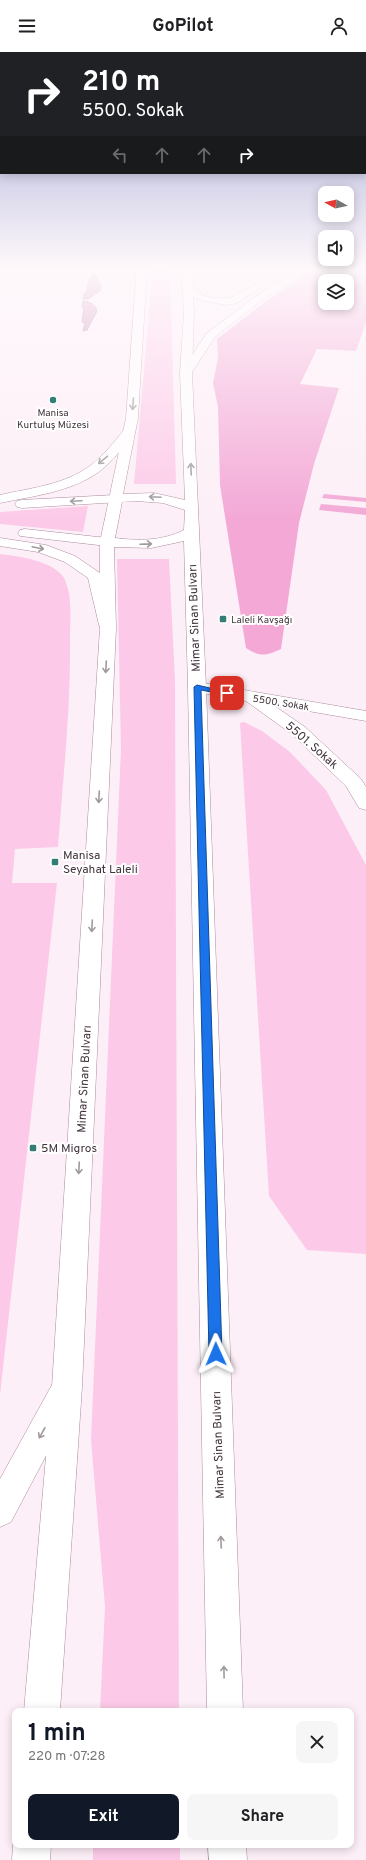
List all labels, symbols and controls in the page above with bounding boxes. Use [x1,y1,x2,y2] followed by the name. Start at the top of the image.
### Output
[16,15,38,37] icon: menu
[152,15,214,38] text: GoPilot
[328,15,350,37] icon: person
[82,65,160,101] text: 210 m
[16,68,68,120] icon: right
[82,100,184,123] text: 5500. Sokak
[109,144,131,166] icon: left
[151,144,173,166] icon: ahead
[193,144,215,166] icon: ahead
[235,144,257,166] icon: right
[318,186,354,222] north arrow
[318,186,354,310] map controls
[318,230,354,266] button: sound
[318,274,354,310] button: layers
[48,395,58,405] marker: Manisa Kurtuluş Müzesi
[129,397,136,410] one-way arrow
[17,407,89,432] place label: Manisa Kurtuluş Müzesi
[98,456,109,465] one-way arrow
[187,463,195,476] one-way arrow
[149,494,162,501] one-way arrow
[70,497,83,505] one-way arrow
[139,540,152,547] one-way arrow
[32,545,45,553] one-way arrow
[185,564,205,672] street label: Mimar Sinan Bulvarı
[218,614,228,624] marker: Laleli Kavşağı
[231,614,292,627] place label: Laleli Kavşağı
[102,660,110,673] one-way arrow
[210,676,244,710] pin
[216,682,238,704] icon: arrive
[252,693,310,714] street label: 5500. Sokak
[282,718,341,773] street label: 5501. Sokak
[96,790,103,803] one-way arrow
[63,848,138,878] place label: Manisa Seyahat Laleli
[50,857,60,867] marker: Manisa Seyahat Laleli
[89,919,96,932] one-way arrow
[74,1025,96,1133] street label: Mimar Sinan Bulvarı
[41,1141,97,1157] place label: 5M Migros
[28,1143,38,1153] marker: 5M Migros
[75,1161,82,1174] one-way arrow
[195,1333,237,1375] position arrow
[209,1391,229,1499] street label: Mimar Sinan Bulvarı
[37,1427,45,1439] one-way arrow
[217,1536,225,1549] one-way arrow
[220,1666,228,1679] one-way arrow
[28,1719,86,1749] text: 1 min
[296,1721,338,1763] button: close
[28,1749,105,1765] text: 220 m · 07:28
[28,1794,179,1840] button: Exit
[187,1794,338,1840] button: Share

